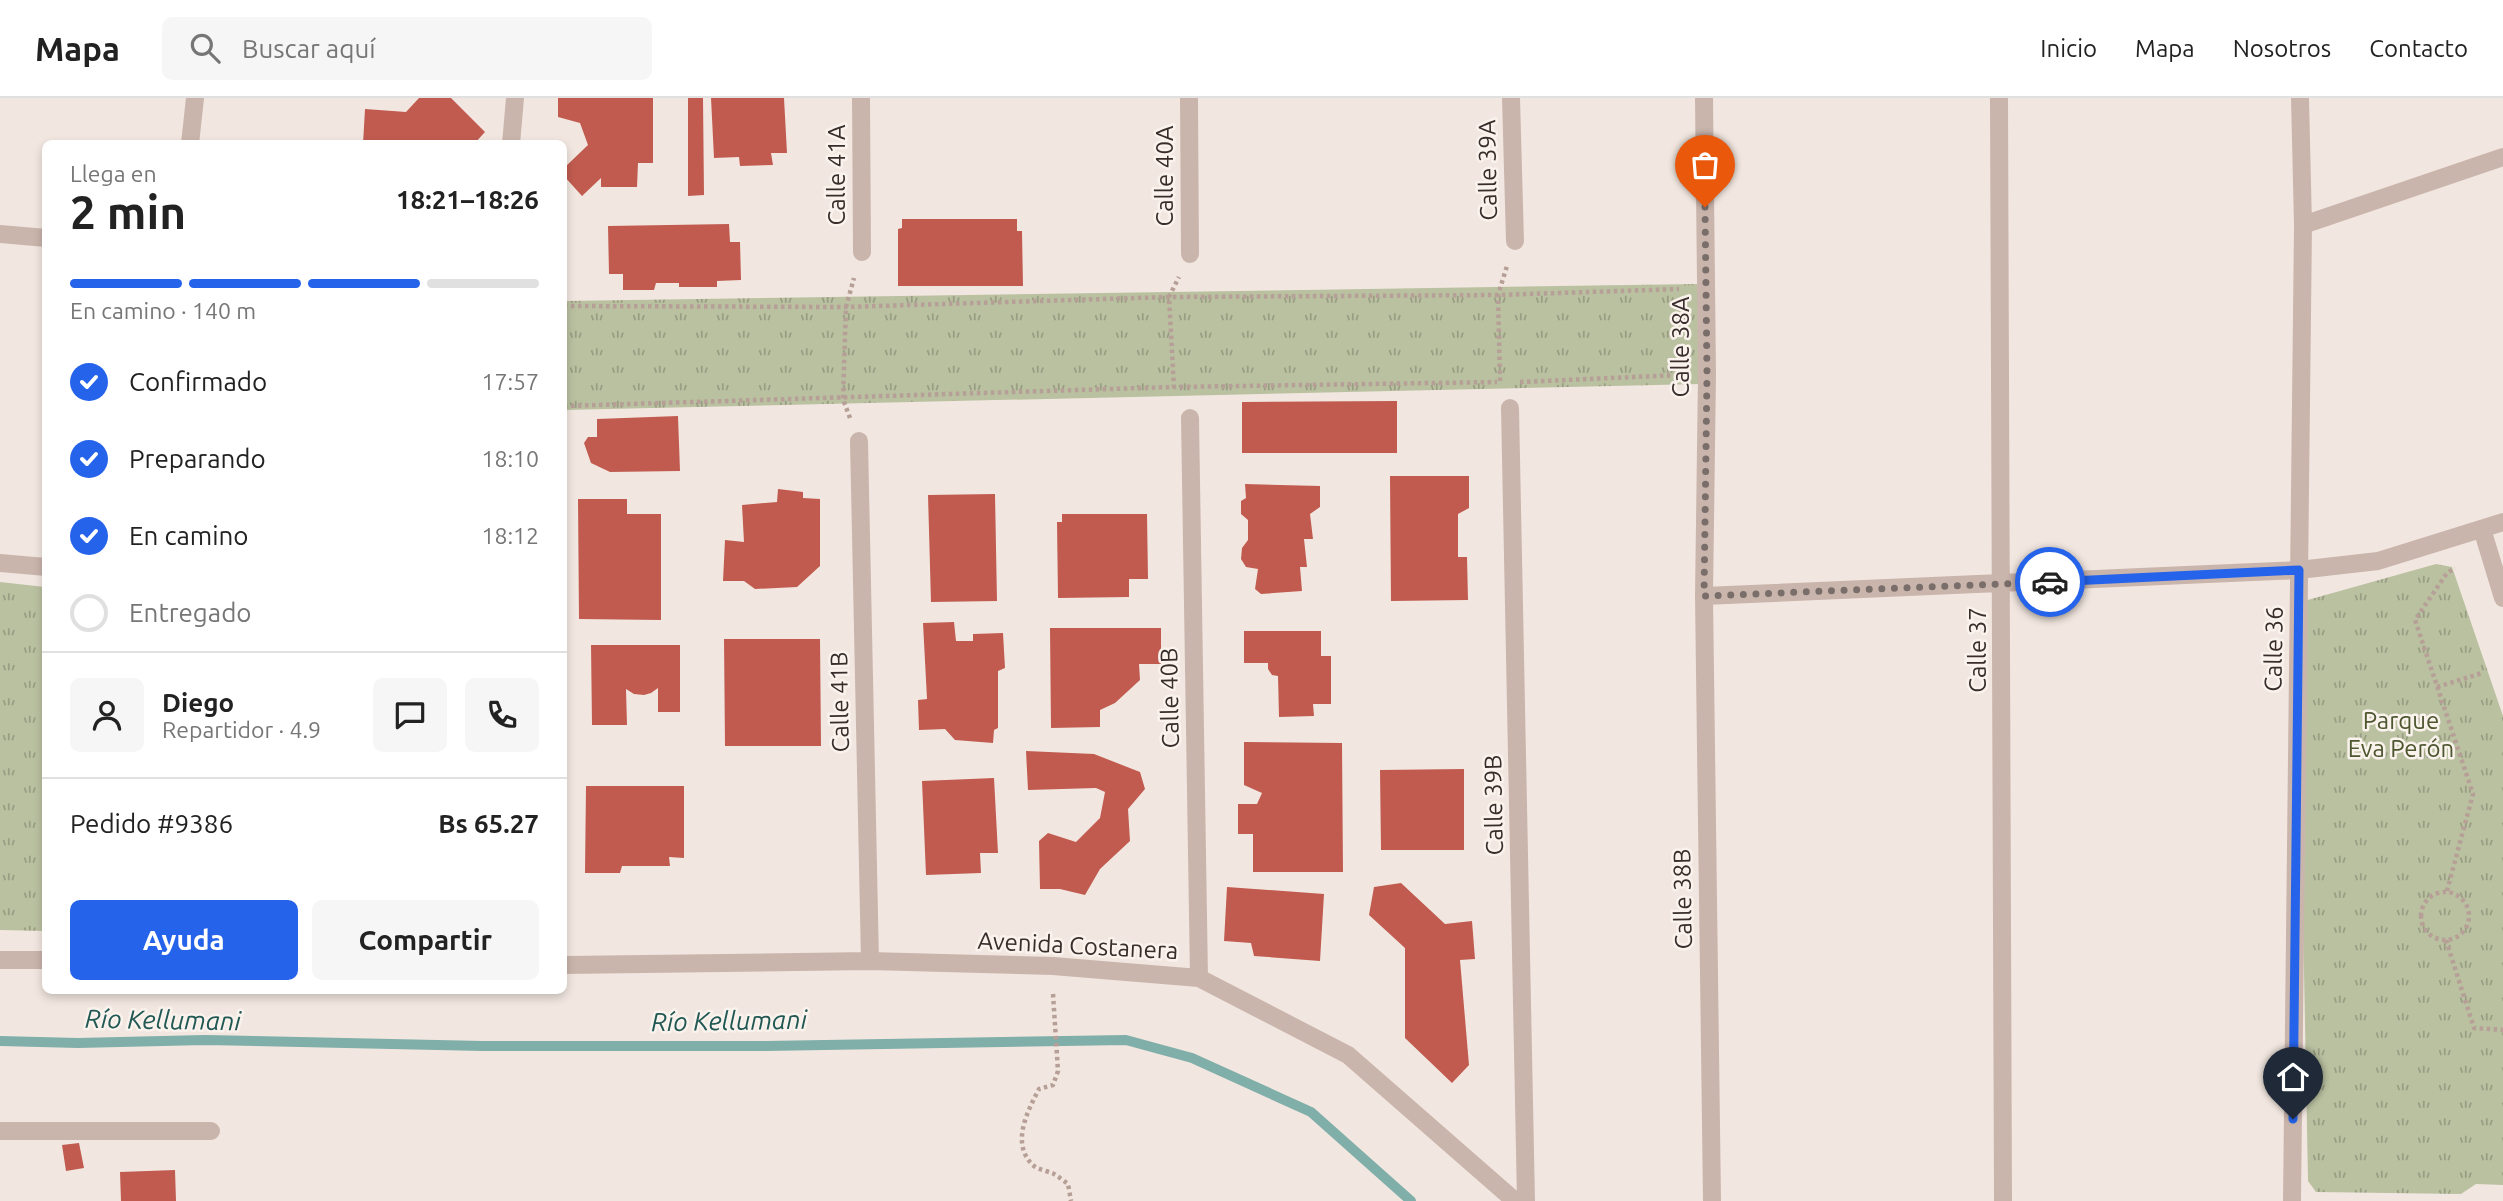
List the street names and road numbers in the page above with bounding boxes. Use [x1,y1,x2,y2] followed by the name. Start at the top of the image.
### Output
[1473,119,1502,221] street label: Calle 39A
[823,124,850,226] street label: Calle 41A
[1151,125,1178,227] street label: Calle 40A
[1667,296,1694,398] street label: Calle 38A
[2259,606,2288,692] street label: Calle 36
[1964,607,1991,693] street label: Calle 37
[1155,647,1184,749] street label: Calle 40B
[825,651,854,753] street label: Calle 41B
[1479,754,1508,856] street label: Calle 39B
[1668,848,1697,950] street label: Calle 38B
[977,927,1179,964] street label: Avenida Costanera

